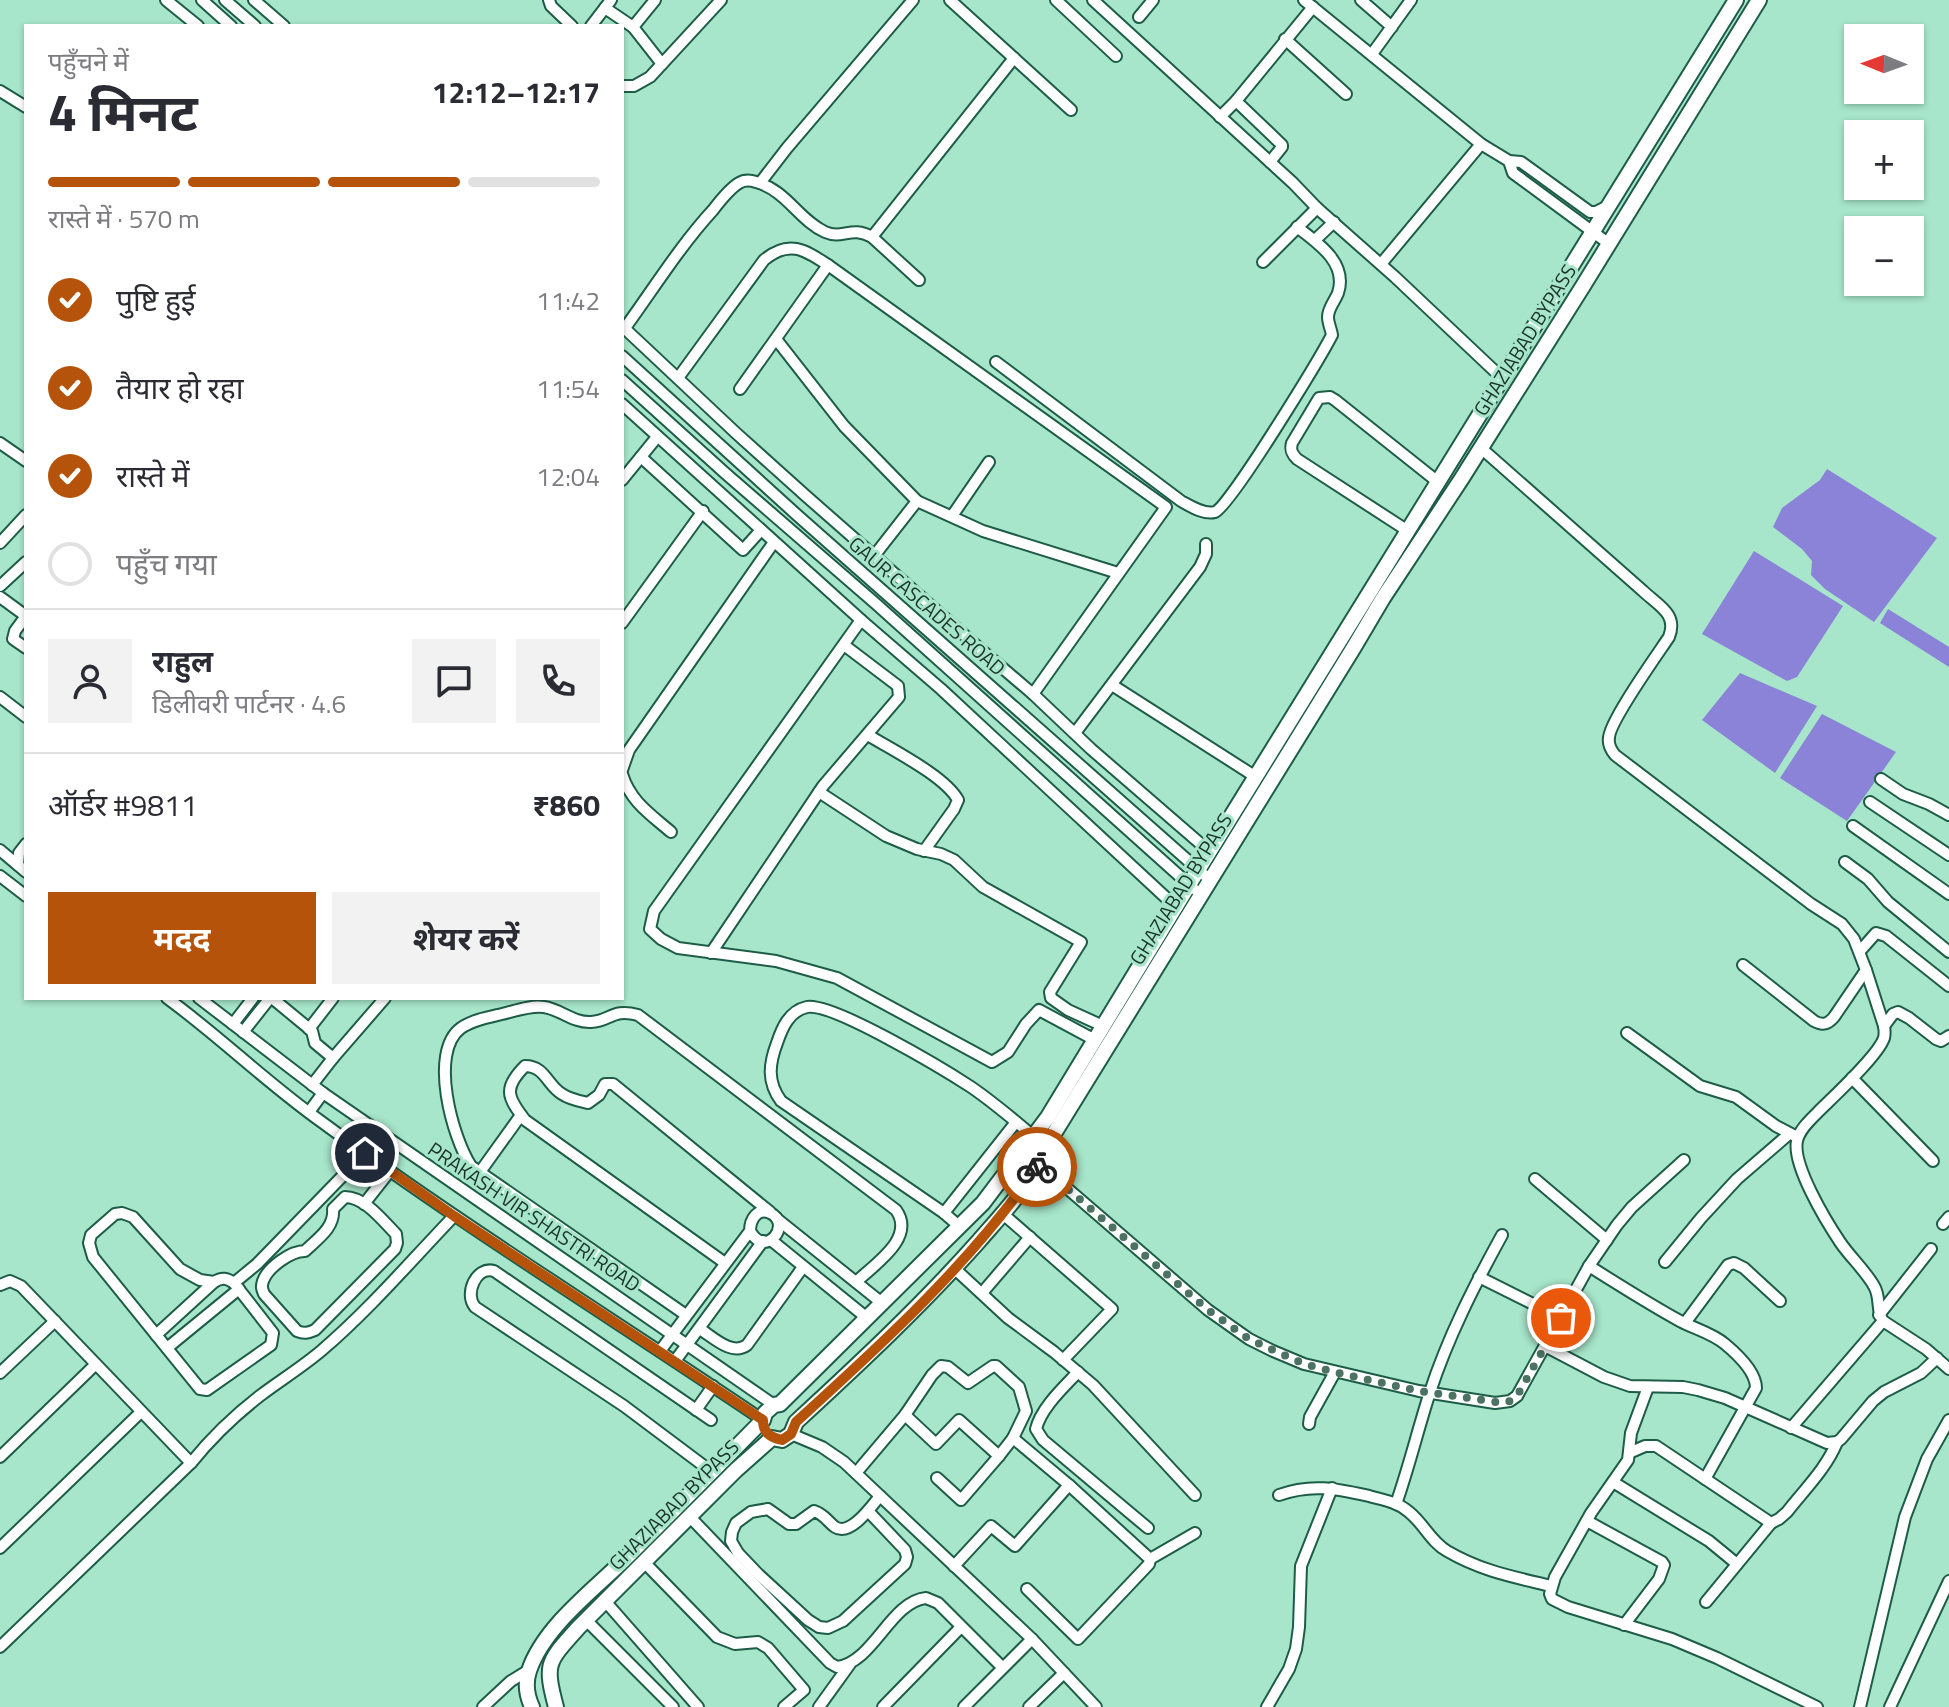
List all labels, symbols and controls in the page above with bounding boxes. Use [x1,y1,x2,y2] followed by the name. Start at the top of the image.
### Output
[1844,24,1924,104] north arrow
[1844,24,1924,296] map controls
[48,42,129,81] text: पहुँचने में
[432,69,600,115] text: 12:12–12:17
[48,72,198,151] text: 4 मिनट
[1844,120,1924,200] button: +
[48,199,200,238] text: रास्ते में · 570 m
[1844,216,1924,296] button: −
[1465,258,1584,422] street label: GHAZIABAD BYPASS
[116,277,196,323] text: पुष्टि हुई
[48,278,92,322] icon: check
[536,281,600,320] text: 11:42
[116,365,243,411] text: तैयार हो रहा
[48,366,92,410] icon: check
[536,369,600,408] text: 11:54
[116,453,189,499] text: रास्ते में
[48,454,92,498] icon: check
[536,457,600,496] text: 12:04
[842,529,1013,683] street label: GAUR CASCADES ROAD
[116,541,217,587] text: पहुँच गया
[152,638,213,684] text: राहुल
[48,639,132,723] button: person
[412,639,496,723] button: chat
[516,639,600,723] button: phone
[152,684,346,723] text: डिलीवरी पार्टनर · 4.6
[48,782,198,828] text: ऑर्डर #9811
[532,782,600,828] text: ₹860
[1121,807,1240,971] street label: GHAZIABAD BYPASS
[48,892,316,984] button: मदद
[332,892,600,984] button: शेयर करें
[331,1119,399,1187] pin
[997,1127,1077,1207] courier
[343,1131,387,1175] icon: home
[422,1134,647,1299] street label: PRAKASH VIR SHASTRI ROAD
[1015,1145,1059,1189] icon: bike
[1527,1284,1595,1352] pin
[1539,1296,1583,1340] icon: bag
[601,1432,746,1577] street label: GHAZIABAD BYPASS

